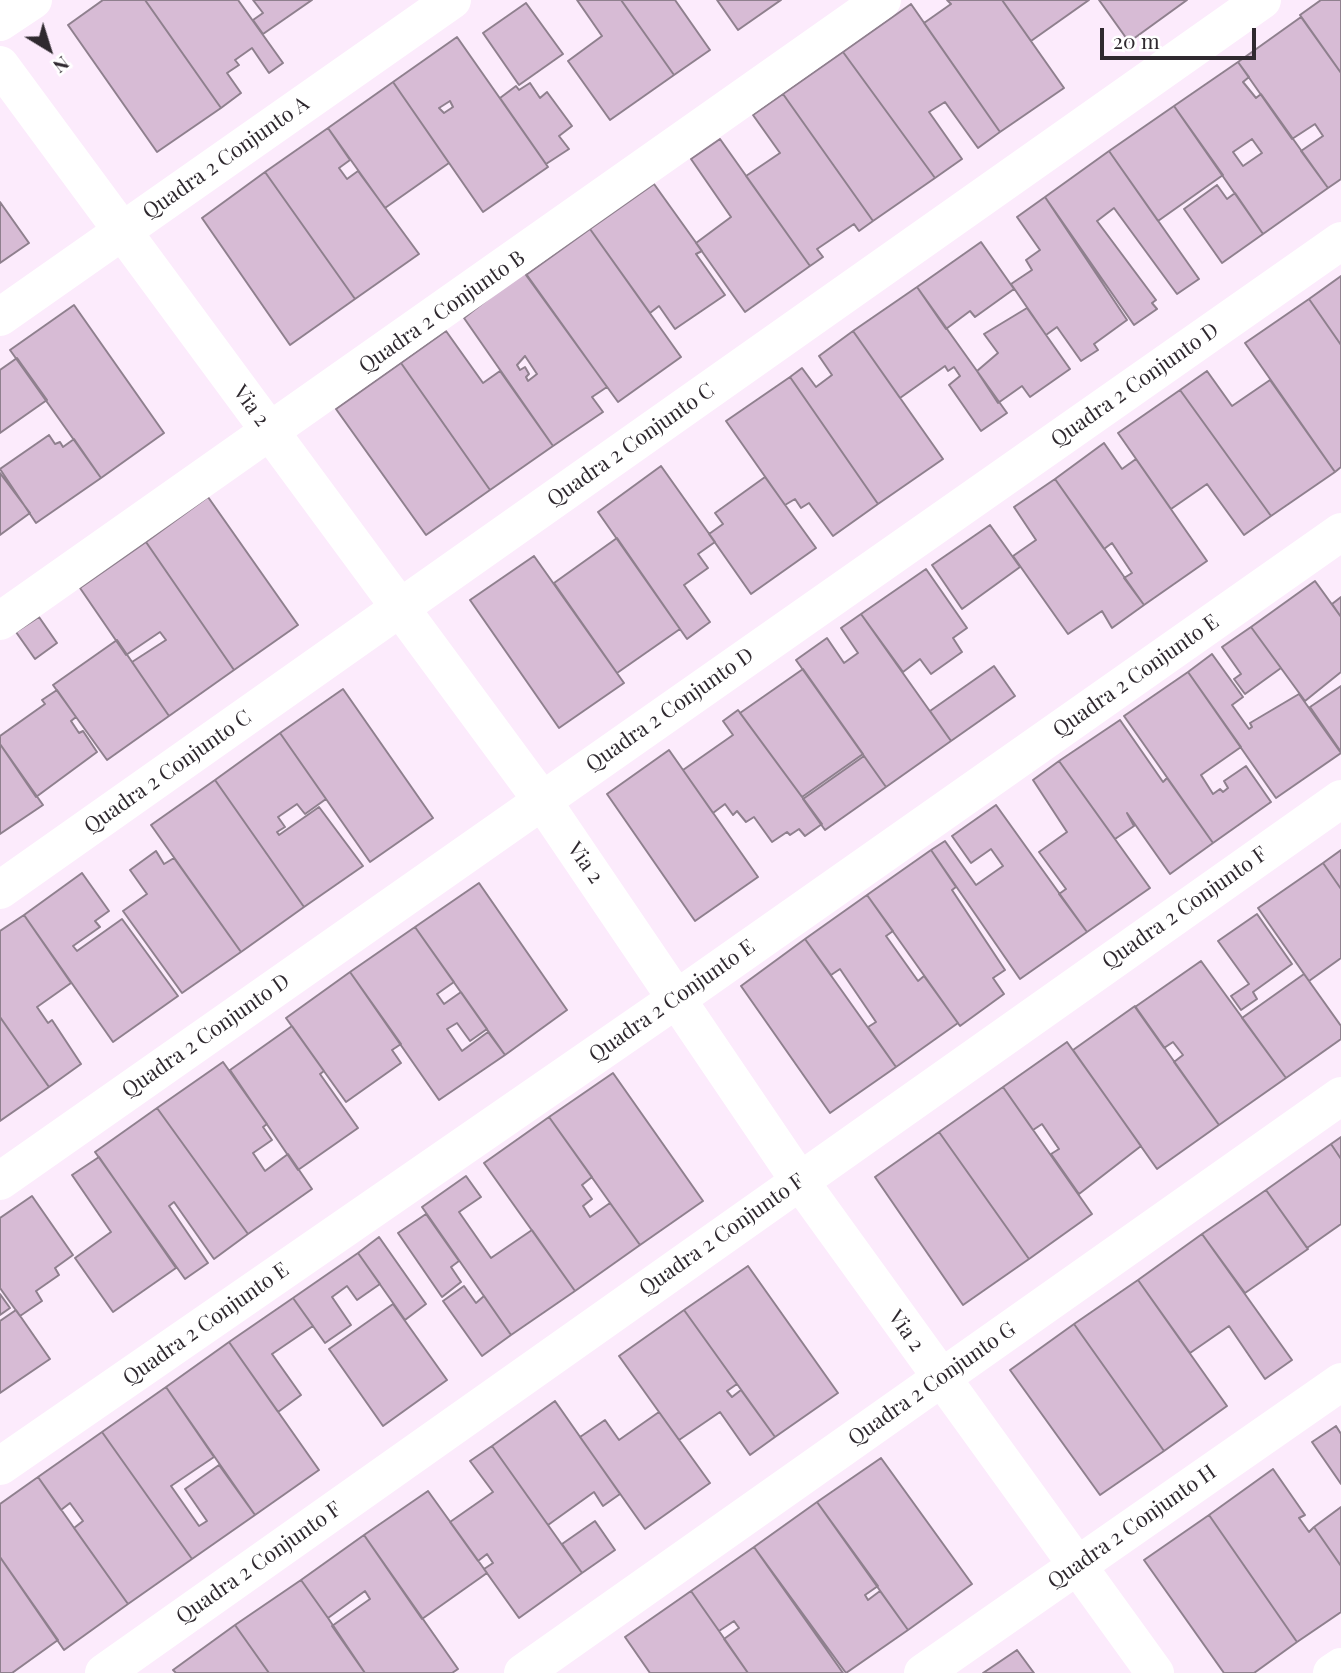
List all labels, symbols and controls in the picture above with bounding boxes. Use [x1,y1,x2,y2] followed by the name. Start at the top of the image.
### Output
[14,14,84,84] north arrow
[1103,14,1259,58] scale bar
[1113,26,1160,54] text: 20 m
[49,51,75,80] text: N
[138,91,314,225] street label: Quadra 2 Conjunto A
[354,245,530,379] street label: Quadra 2 Conjunto B
[1046,318,1224,452] street label: Quadra 2 Conjunto D
[543,378,719,512] street label: Quadra 2 Conjunto C
[228,381,274,431] street label: Via 2
[1048,609,1224,743] street label: Quadra 2 Conjunto E
[581,643,759,777] street label: Quadra 2 Conjunto D
[80,705,256,839] street label: Quadra 2 Conjunto C
[562,838,608,888] street label: Via 2
[1098,842,1272,974] street label: Quadra 2 Conjunto F
[584,934,760,1068] street label: Quadra 2 Conjunto E
[117,969,295,1103] street label: Quadra 2 Conjunto D
[635,1169,809,1301] street label: Quadra 2 Conjunto F
[118,1257,294,1391] street label: Quadra 2 Conjunto E
[883,1306,929,1356] street label: Via 2
[843,1317,1021,1451] street label: Quadra 2 Conjunto G
[1043,1459,1221,1595] street label: Quadra 2 Conjunto H
[172,1497,346,1629] street label: Quadra 2 Conjunto F

